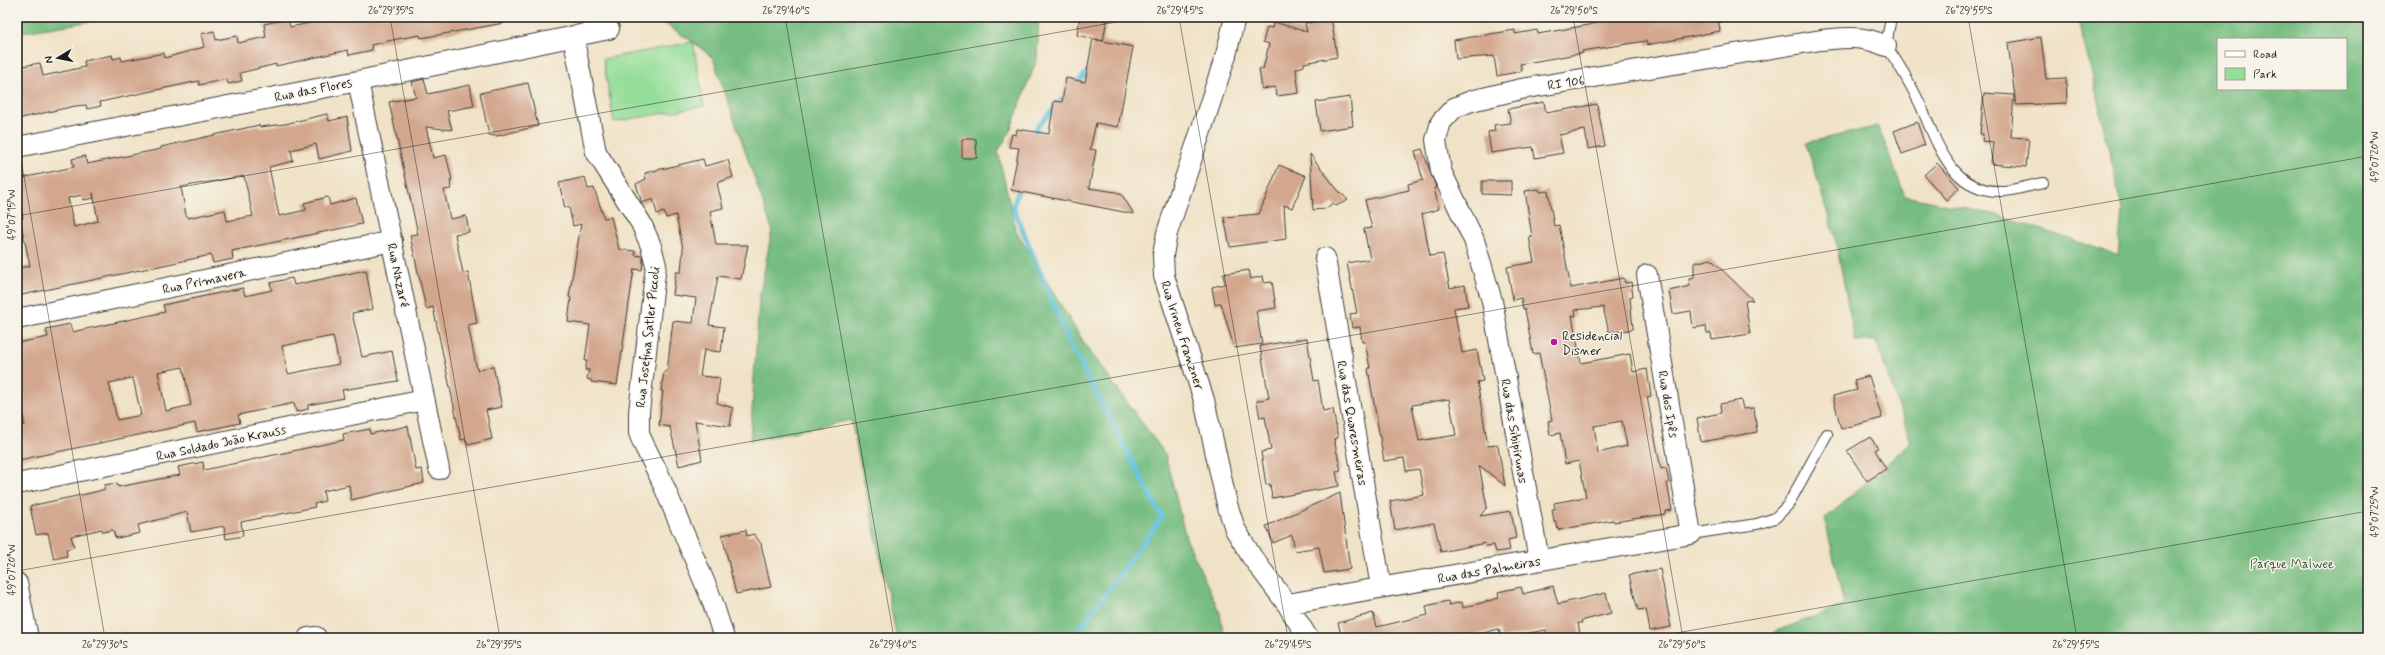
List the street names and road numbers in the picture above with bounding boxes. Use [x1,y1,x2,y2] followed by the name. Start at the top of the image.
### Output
[1546,72,1586,95] street label: RI 106
[273,75,354,106] street label: Rua das Flores
[382,242,413,309] street label: Rua Nazaré
[161,264,248,299] street label: Rua Primavera
[633,265,664,409] street label: Rua Josefina Satler Piccoli
[1156,279,1208,393] street label: Rua Irineu Franzner
[1332,359,1371,487] street label: Rua das Quaresmeiras
[1653,369,1682,439] street label: Rua dos Ipês
[1496,378,1531,485] street label: Rua das Sibipirunas
[155,421,288,466] street label: Rua Soldado João Krauss
[1436,553,1542,588] street label: Rua das Palmeiras

